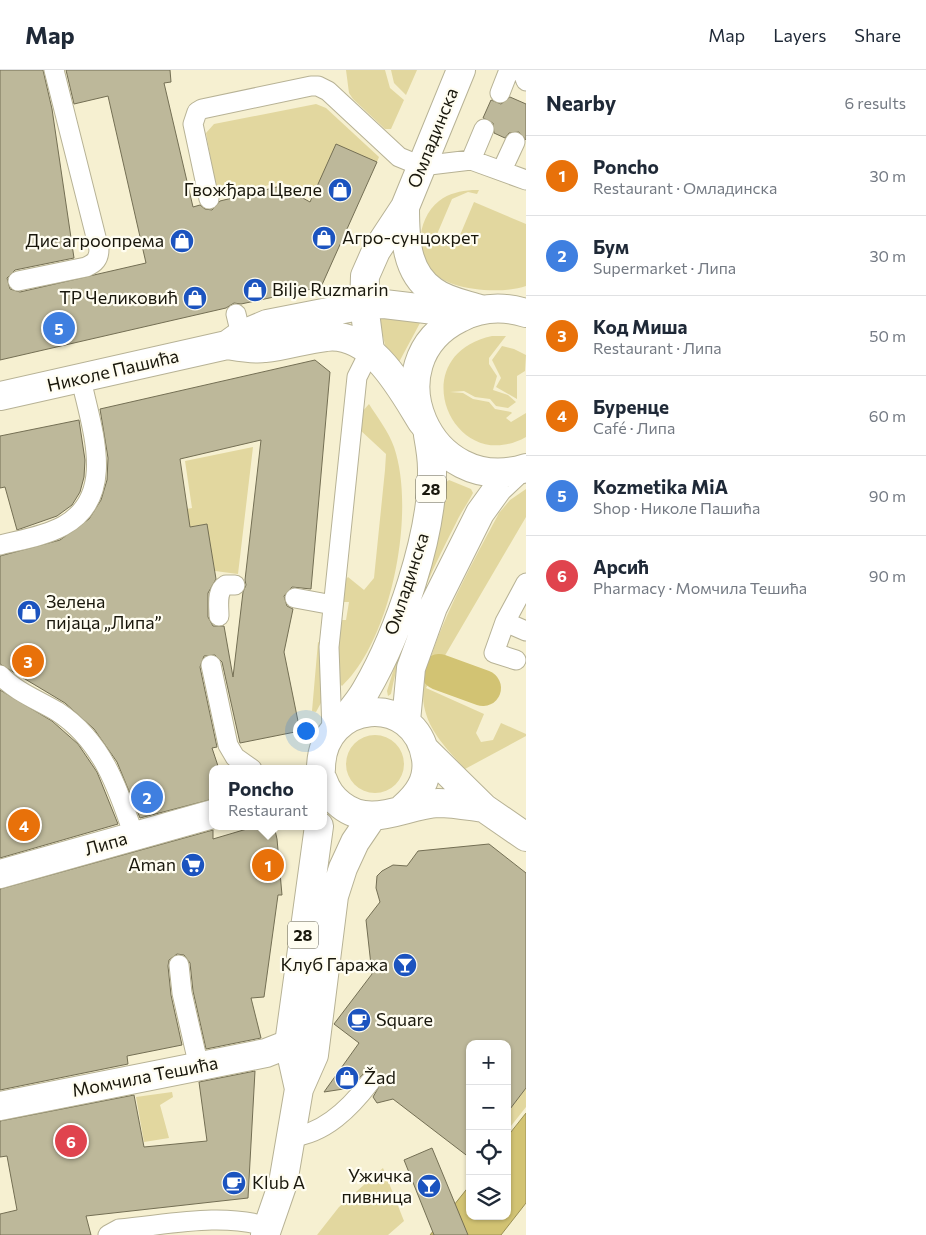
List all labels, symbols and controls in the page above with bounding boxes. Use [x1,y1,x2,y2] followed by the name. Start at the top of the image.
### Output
[25,20,75,49] text: Map
[708,24,745,46] text: Map
[773,24,826,46] text: Layers
[854,24,901,46] text: Share
[402,84,462,191] street label: Омладинска
[546,90,616,115] text: Nearby
[845,93,906,112] text: 6 results
[593,155,659,178] text: Poncho
[558,166,566,185] text: 1
[869,166,906,185] text: 30 m
[327,177,353,203] shop icon: Гвожђара Цвеле
[184,178,322,200] place label: Гвожђара Цвеле
[593,178,777,197] text: Restaurant · Омладинска
[311,225,337,251] shop icon: Агро-сунцокрет
[342,226,480,248] place label: Агро-сунцокрет
[169,228,195,254] shop icon: Дис агроопрема
[26,229,164,251] place label: Дис агроопрема
[593,235,629,258] text: Бум
[557,246,567,265] text: 2
[869,246,906,265] text: 30 m
[593,258,736,277] text: Supermarket · Липа
[242,277,268,303] shop icon: Bilje Ruzmarin
[272,278,389,300] place label: Bilje Ruzmarin
[182,285,208,311] shop icon: ТР Челиковић
[59,286,178,308] place label: ТР Челиковић
[43,309,75,347] pin: 5
[593,315,687,338] text: Код Миша
[557,326,567,345] text: 3
[869,326,906,345] text: 50 m
[593,338,722,357] text: Restaurant · Липа
[45,344,181,396] street label: Николе Пашића
[593,395,669,418] text: Буренце
[557,406,567,425] text: 4
[869,406,906,425] text: 60 m
[593,418,675,437] text: Café · Липа
[593,475,728,498] text: Kozmetika MiA
[416,476,446,502] road number: 28
[557,486,567,505] text: 5
[869,486,906,505] text: 90 m
[593,498,760,517] text: Shop · Николе Пашића
[379,530,433,638] street label: Омладинска
[593,555,649,578] text: Арсић
[557,566,567,585] text: 6
[869,566,906,585] text: 90 m
[593,578,807,597] text: Pharmacy · Момчила Тешића
[46,590,162,633] place label: Зелена пијаца „Липа”
[16,599,42,625] shop icon: Зелена пијаца „Липа”
[12,642,44,680] pin: 3
[293,718,319,744] your location
[209,765,327,830] popup
[228,777,294,800] text: Poncho
[131,778,163,816] pin: 2
[228,800,308,819] text: Restaurant
[8,806,40,844] pin: 4
[82,826,130,860] street label: Липа
[252,846,284,884] pin: 1
[180,852,206,878] supermarket icon: Aman
[128,853,176,875] place label: Aman
[288,922,318,948] road number: 28
[392,952,418,978] bar icon: Клуб Гаража
[280,953,388,975] place label: Клуб Гаража
[346,1007,372,1033] cafe icon: Square
[376,1008,433,1030] place label: Square
[466,1040,511,1220] map controls
[466,1040,511,1085] button: +
[70,1051,220,1101] street label: Момчила Тешића
[334,1065,360,1091] shop icon: Žad
[364,1066,396,1088] place label: Žad
[466,1085,511,1130] button: −
[55,1122,87,1160] pin: 6
[466,1130,511,1175] button: locate
[342,1164,412,1207] place label: Ужичка пивница
[221,1170,247,1196] cafe icon: Klub A
[252,1171,305,1193] place label: Klub A
[416,1173,442,1199] bar icon: Ужичка пивница
[466,1175,511,1220] button: layers

